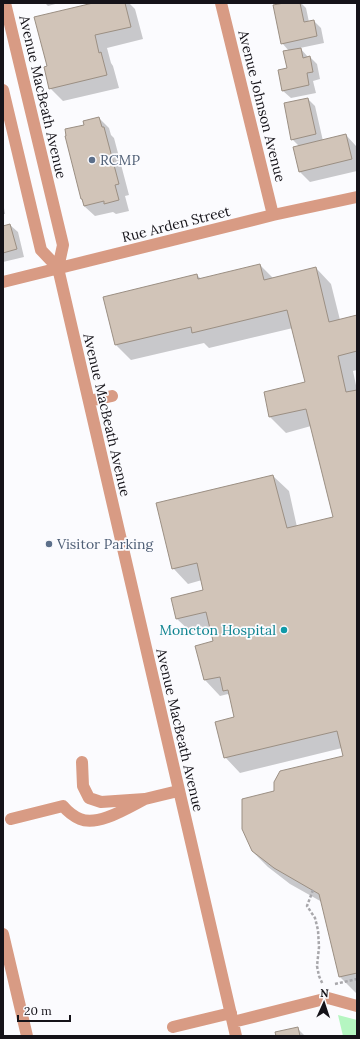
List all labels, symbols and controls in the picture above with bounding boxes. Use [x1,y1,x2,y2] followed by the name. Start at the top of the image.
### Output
[15,13,71,181] street label: Avenue MacBeath Avenue
[234,27,290,184] street label: Avenue Johnson Avenue
[100,151,140,169] place label: RCMP
[87,155,97,165] marker: RCMP
[120,202,233,246] street label: Rue Arden Street
[79,331,135,499] street label: Avenue MacBeath Avenue
[56,535,153,553] place label: Visitor Parking
[44,539,54,549] marker: Visitor Parking
[159,621,276,639] place label: Moncton Hospital
[279,625,289,635] marker: Moncton Hospital
[152,646,208,814] street label: Avenue MacBeath Avenue
[304,983,344,1023] north arrow
[320,986,330,1000] text: N
[18,997,70,1023] scale bar
[24,1003,52,1018] text: 20 m

